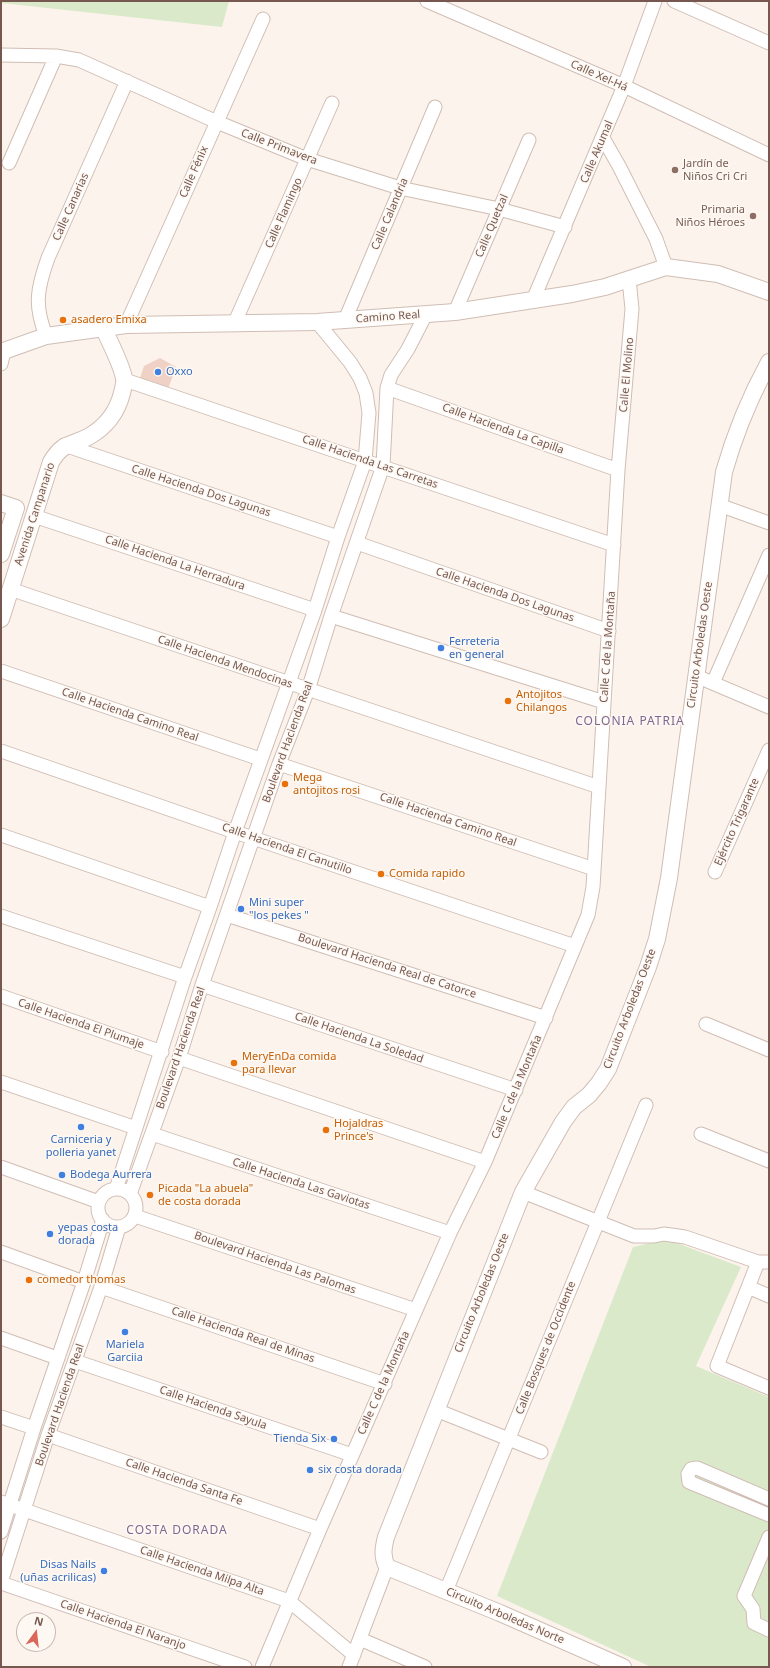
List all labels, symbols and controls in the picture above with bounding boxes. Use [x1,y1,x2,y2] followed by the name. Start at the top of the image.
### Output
[568,58,630,94] street label: Calle Xel-Há
[578,119,616,185] street label: Calle Akumal
[239,126,319,168] street label: Calle Primavera
[177,144,211,200] street label: Calle Fénix
[683,157,747,183] place label: Jardín de Niños Cri Cri
[670,165,680,175] marker: Jardín de Niños Cri Cri
[50,171,92,243] street label: Calle Canarias
[263,176,305,250] street label: Calle Flamingo
[369,176,411,252] street label: Calle Calandria
[473,192,511,260] street label: Calle Quetzal
[675,203,745,229] place label: Primaria Niños Héroes
[748,211,758,221] marker: Primaria Niños Héroes
[355,308,421,326] street label: Camino Real
[71,313,147,327] place label: asadero Emixa
[58,315,68,325] marker: asadero Emixa
[617,337,637,413] street label: Calle El Molino
[166,365,193,379] place label: Oxxo
[153,367,163,377] marker: Oxxo
[440,401,566,457] street label: Calle Hacienda La Capilla
[300,433,440,491] street label: Calle Hacienda Las Carretas
[12,461,58,567] street label: Avenida Campanario
[130,462,272,520] street label: Calle Hacienda Dos Lagunas
[103,533,247,593] street label: Calle Hacienda La Herradura
[434,565,576,625] street label: Calle Hacienda Dos Lagunas
[685,581,715,709] street label: Circuito Arboledas Oeste
[598,591,618,703] street label: Calle C de la Montaña
[156,633,294,691] street label: Calle Hacienda Mendocinas
[449,635,504,661] place label: Ferreteria en general
[436,643,446,653] marker: Ferreteria en general
[260,679,316,805] street label: Boulevard Hacienda Real
[60,685,200,745] street label: Calle Hacienda Camino Real
[516,688,567,714] place label: Antojitos Chilangos
[503,696,513,706] marker: Antojitos Chilangos
[575,715,685,729] district label: COLONIA PATRIA
[293,771,360,797] place label: Mega antojitos rosi
[712,776,762,868] street label: Ejército Trigarante
[280,779,290,789] marker: Mega antojitos rosi
[378,790,518,850] street label: Calle Hacienda Camino Real
[220,820,354,878] street label: Calle Hacienda El Canutillo
[389,867,465,881] place label: Comida rapido
[376,869,386,879] marker: Comida rapido
[249,896,309,922] place label: Mini super "los pekes "
[236,904,246,914] marker: Mini super "los pekes "
[296,931,478,1001] street label: Boulevard Hacienda Real de Catorce
[601,947,659,1071] street label: Circuito Arboledas Oeste
[154,985,208,1111] street label: Boulevard Hacienda Real
[16,996,146,1052] street label: Calle Hacienda El Plumaje
[293,1010,425,1066] street label: Calle Hacienda La Soledad
[489,1033,545,1141] street label: Calle C de la Montaña
[242,1050,336,1076] place label: MeryEnDa comida para llevar
[229,1058,239,1068] marker: MeryEnDa comida para llevar
[334,1117,383,1143] place label: Hojaldras Prince's
[76,1122,86,1132] marker: Carniceria y polleria yanet
[321,1125,331,1135] marker: Hojaldras Prince's
[46,1133,116,1159] place label: Carniceria y polleria yanet
[231,1155,371,1213] street label: Calle Hacienda Las Gaviotas
[70,1168,152,1182] place label: Bodega Aurrera
[57,1170,67,1180] marker: Bodega Aurrera
[158,1182,253,1208] place label: Picada "La abuela" de costa dorada
[145,1190,155,1200] marker: Picada "La abuela" de costa dorada
[58,1221,118,1247] place label: yepas costa dorada
[45,1229,55,1239] marker: yepas costa dorada
[192,1229,358,1297] street label: Boulevard Hacienda Las Palomas
[452,1231,512,1355] street label: Circuito Arboledas Oeste
[37,1273,125,1287] place label: comedor thomas
[24,1275,34,1285] marker: comedor thomas
[513,1279,579,1417] street label: Calle Bosques de Occidente
[170,1304,316,1366] street label: Calle Hacienda Real de Minas
[120,1327,130,1337] marker: Mariela Garciia
[355,1329,413,1437] street label: Calle C de la Montaña
[106,1338,144,1364] place label: Mariela Garciia
[33,1342,87,1468] street label: Boulevard Hacienda Real
[158,1383,268,1433] street label: Calle Hacienda Sayula
[274,1432,326,1446] place label: Tienda Six
[329,1434,339,1444] marker: Tienda Six
[124,1456,244,1508] street label: Calle Hacienda Santa Fe
[318,1463,402,1477] place label: six costa dorada
[305,1465,315,1475] marker: six costa dorada
[126,1524,228,1538] district label: COSTA DORADA
[138,1544,266,1598] street label: Calle Hacienda Milpa Alta
[20,1558,96,1584] place label: Disas Nails (uñas acrilicas)
[99,1566,109,1576] marker: Disas Nails (uñas acrilicas)
[444,1585,566,1647] street label: Circuito Arboledas Norte
[58,1597,188,1653] street label: Calle Hacienda El Naranjo
[16,1612,56,1652] north arrow
[33,1612,45,1629] text: N

